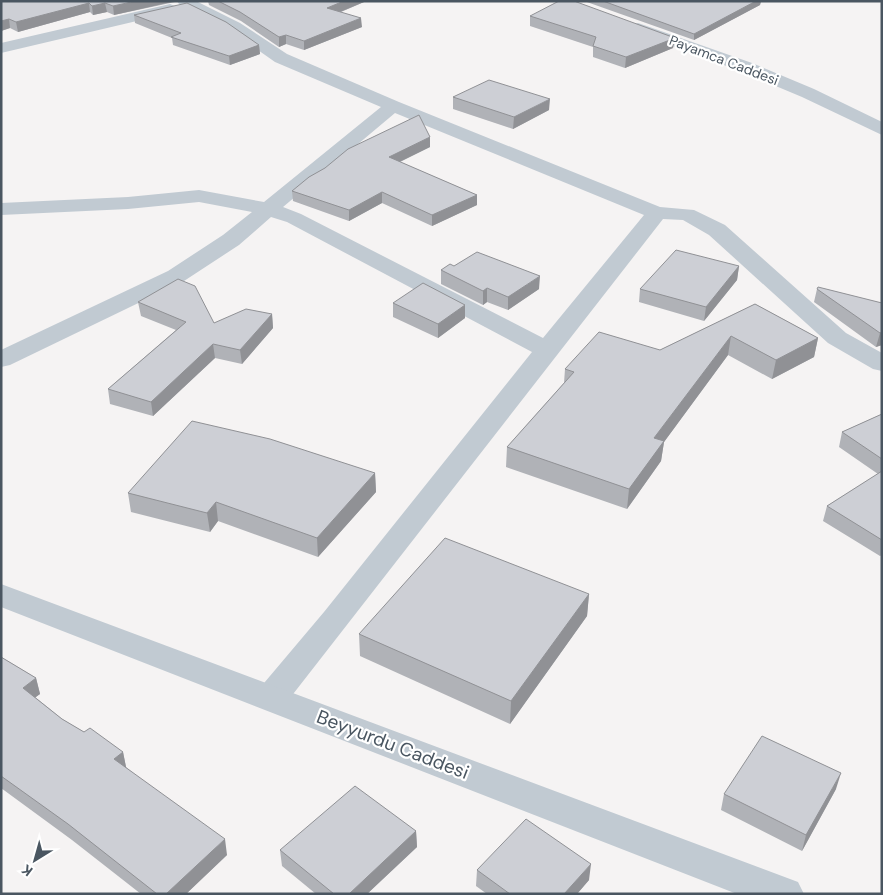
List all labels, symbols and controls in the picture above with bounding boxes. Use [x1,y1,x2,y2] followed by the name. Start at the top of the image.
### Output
[667,31,781,89] street label: Payamca Caddesi
[313,704,472,785] street label: Beyyurdu Caddesi
[10,835,60,885] north arrow
[18,860,36,880] text: K

